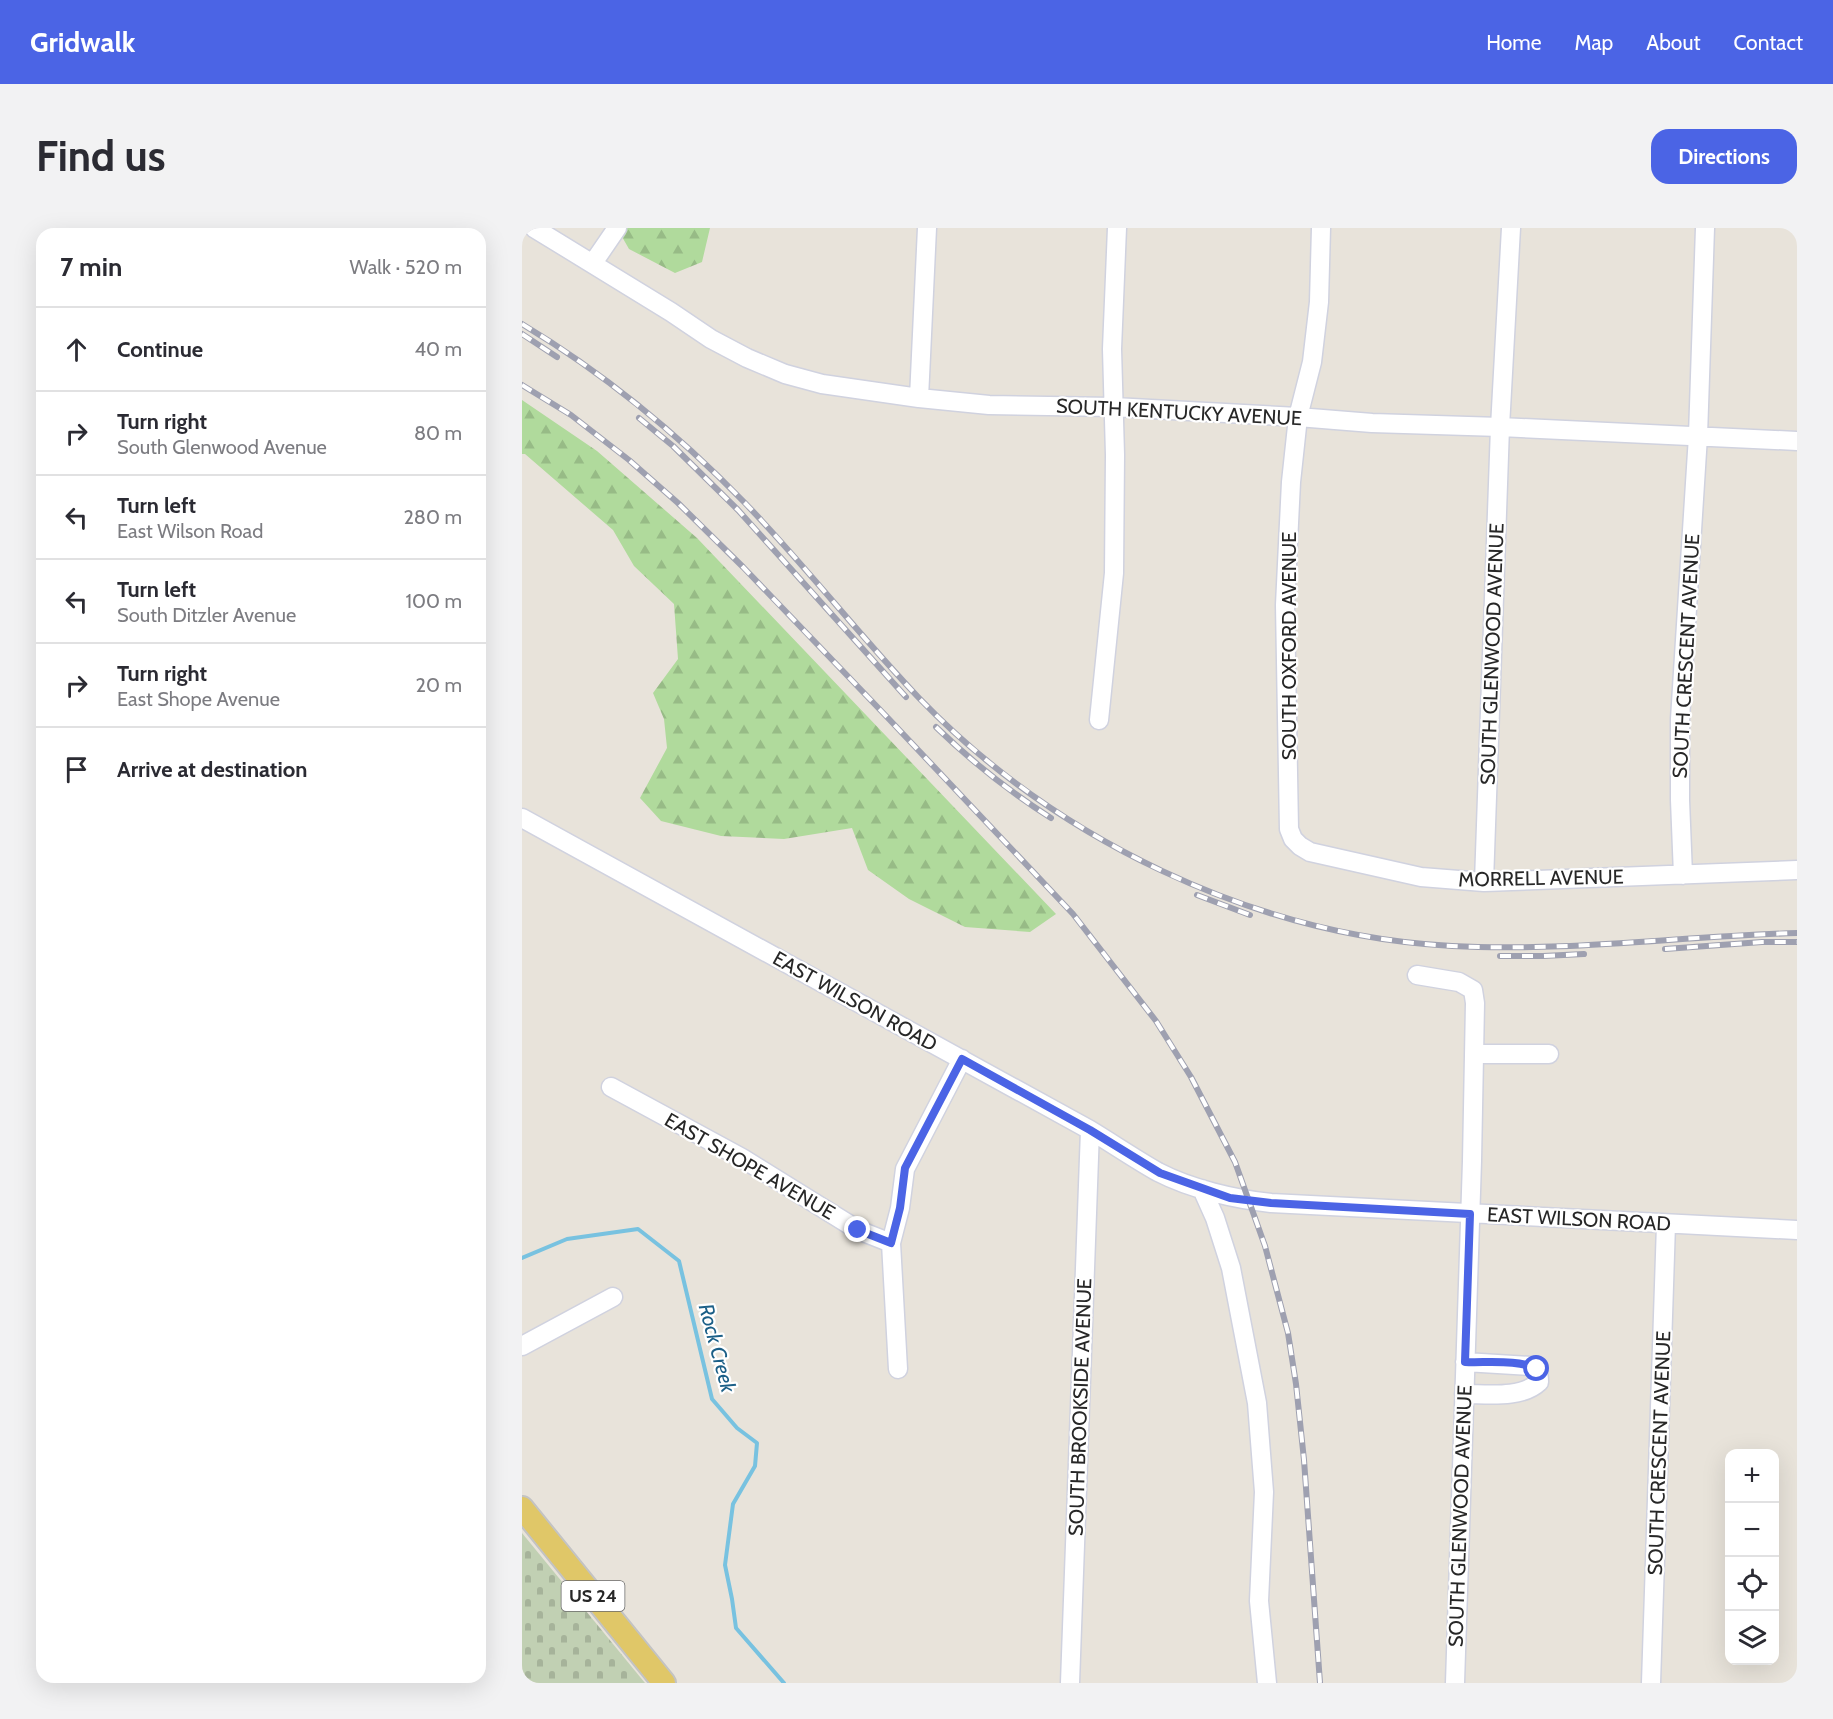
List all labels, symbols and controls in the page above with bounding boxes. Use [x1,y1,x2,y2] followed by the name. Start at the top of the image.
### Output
[30,25,135,59] text: Gridwalk
[1486,30,1542,55] text: Home
[1575,30,1613,55] text: Map
[1646,30,1700,55] text: About
[1733,30,1803,55] text: Contact
[1651,129,1797,184] button: Directions
[36,130,165,182] text: Find us
[60,251,122,283] text: 7 min
[350,255,462,279] text: Walk · 520 m
[60,333,93,366] icon: ahead
[117,336,203,363] text: Continue
[414,337,462,361] text: 40 m
[1055,394,1303,430] street label: SOUTH KENTUCKY AVENUE
[117,408,207,435] text: Turn right
[60,417,93,450] icon: right
[414,421,462,445] text: 80 m
[117,435,327,459] text: South Glenwood Avenue
[117,492,196,519] text: Turn left
[60,501,93,534] icon: left
[403,505,462,529] text: 280 m
[117,519,263,543] text: East Wilson Road
[1475,522,1509,786] street label: SOUTH GLENWOOD AVENUE
[1277,532,1301,760] street label: SOUTH OXFORD AVENUE
[1668,533,1704,779] street label: SOUTH CRESCENT AVENUE
[117,576,196,603] text: Turn left
[60,585,93,618] icon: left
[406,589,462,613] text: 100 m
[117,603,296,627] text: South Ditzler Avenue
[117,660,207,687] text: Turn right
[60,669,93,702] icon: right
[416,673,462,697] text: 20 m
[117,687,280,711] text: East Shope Avenue
[60,753,93,786] icon: arrive
[117,756,307,783] text: Arrive at destination
[1458,865,1624,891] street label: MORRELL AVENUE
[769,946,941,1056] street label: EAST WILSON ROAD
[661,1107,839,1225] street label: EAST SHOPE AVENUE
[1486,1202,1672,1236] street label: EAST WILSON ROAD
[844,1216,870,1242] route end
[1064,1278,1096,1536] street label: SOUTH BROOKSIDE AVENUE
[694,1301,742,1396] water label: Rock Creek
[1643,1330,1675,1576] street label: SOUTH CRESCENT AVENUE
[1523,1355,1549,1381] route start
[1443,1384,1477,1648] street label: SOUTH GLENWOOD AVENUE
[1725,1449,1779,1665] map controls
[1725,1449,1779,1503] button: +
[1725,1503,1779,1557] button: −
[1725,1557,1779,1611] button: locate
[562,1581,625,1611] road number: US 24
[1725,1611,1779,1665] button: layers

